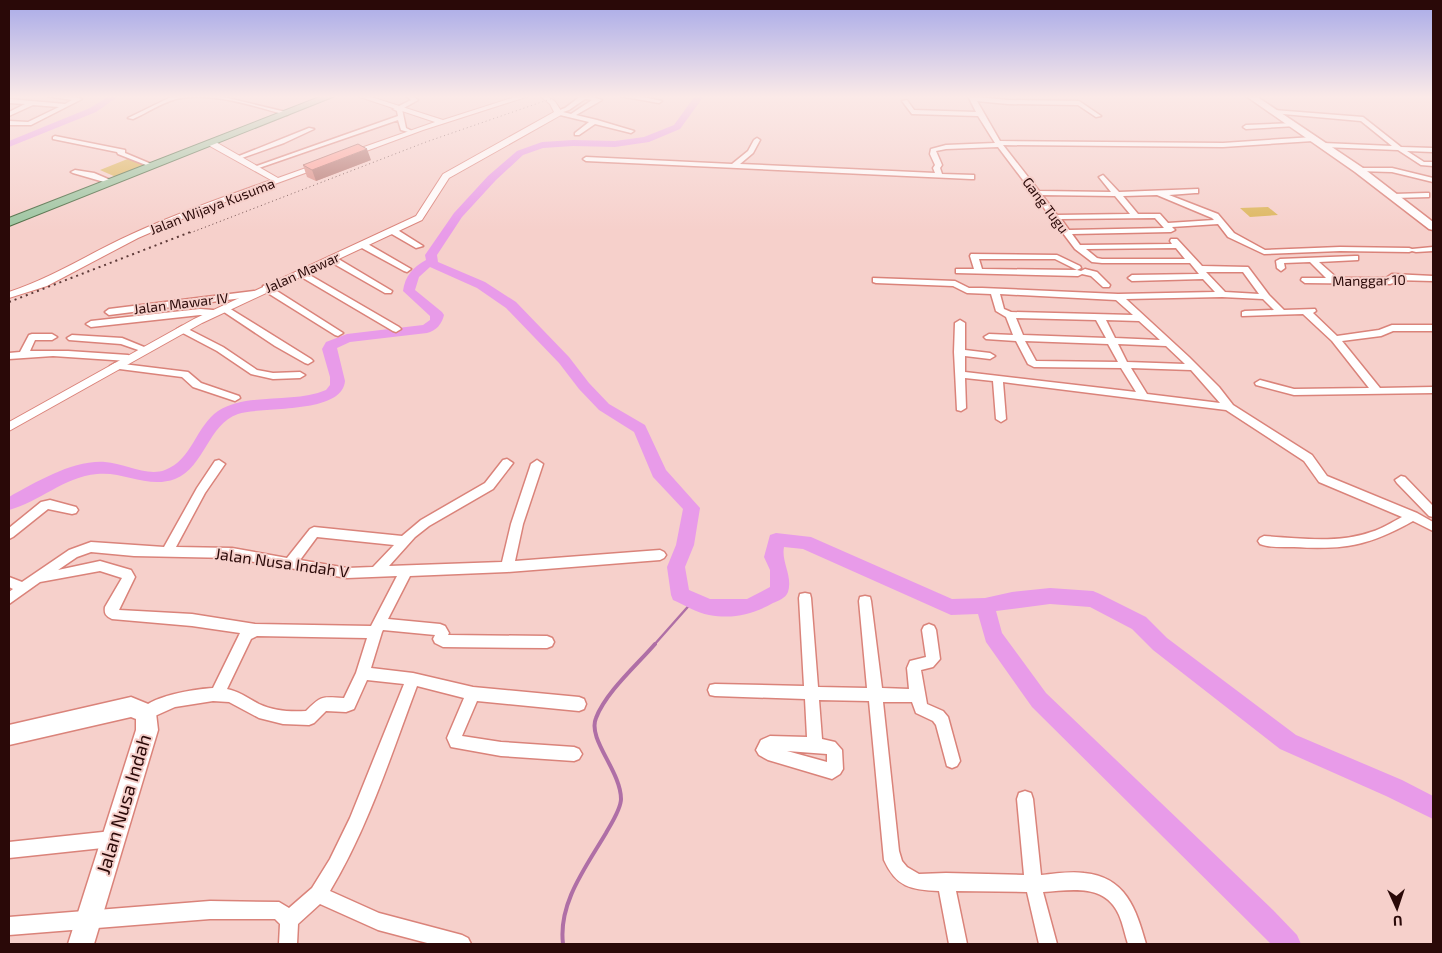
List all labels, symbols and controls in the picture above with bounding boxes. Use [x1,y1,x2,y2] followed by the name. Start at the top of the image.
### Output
[147,174,277,238] street label: Jalan Wijaya Kusuma
[1019,174,1073,236] street label: Gang Tugu
[262,248,342,296] street label: Jalan Mawar
[1332,271,1406,289] street label: Manggar 10
[133,289,230,317] street label: Jalan Mawar IV
[214,543,351,581] street label: Jalan Nusa Indah V
[91,731,155,877] street label: Jalan Nusa Indah
[1372,883,1422,933] north arrow
[1392,913,1403,930] text: U

